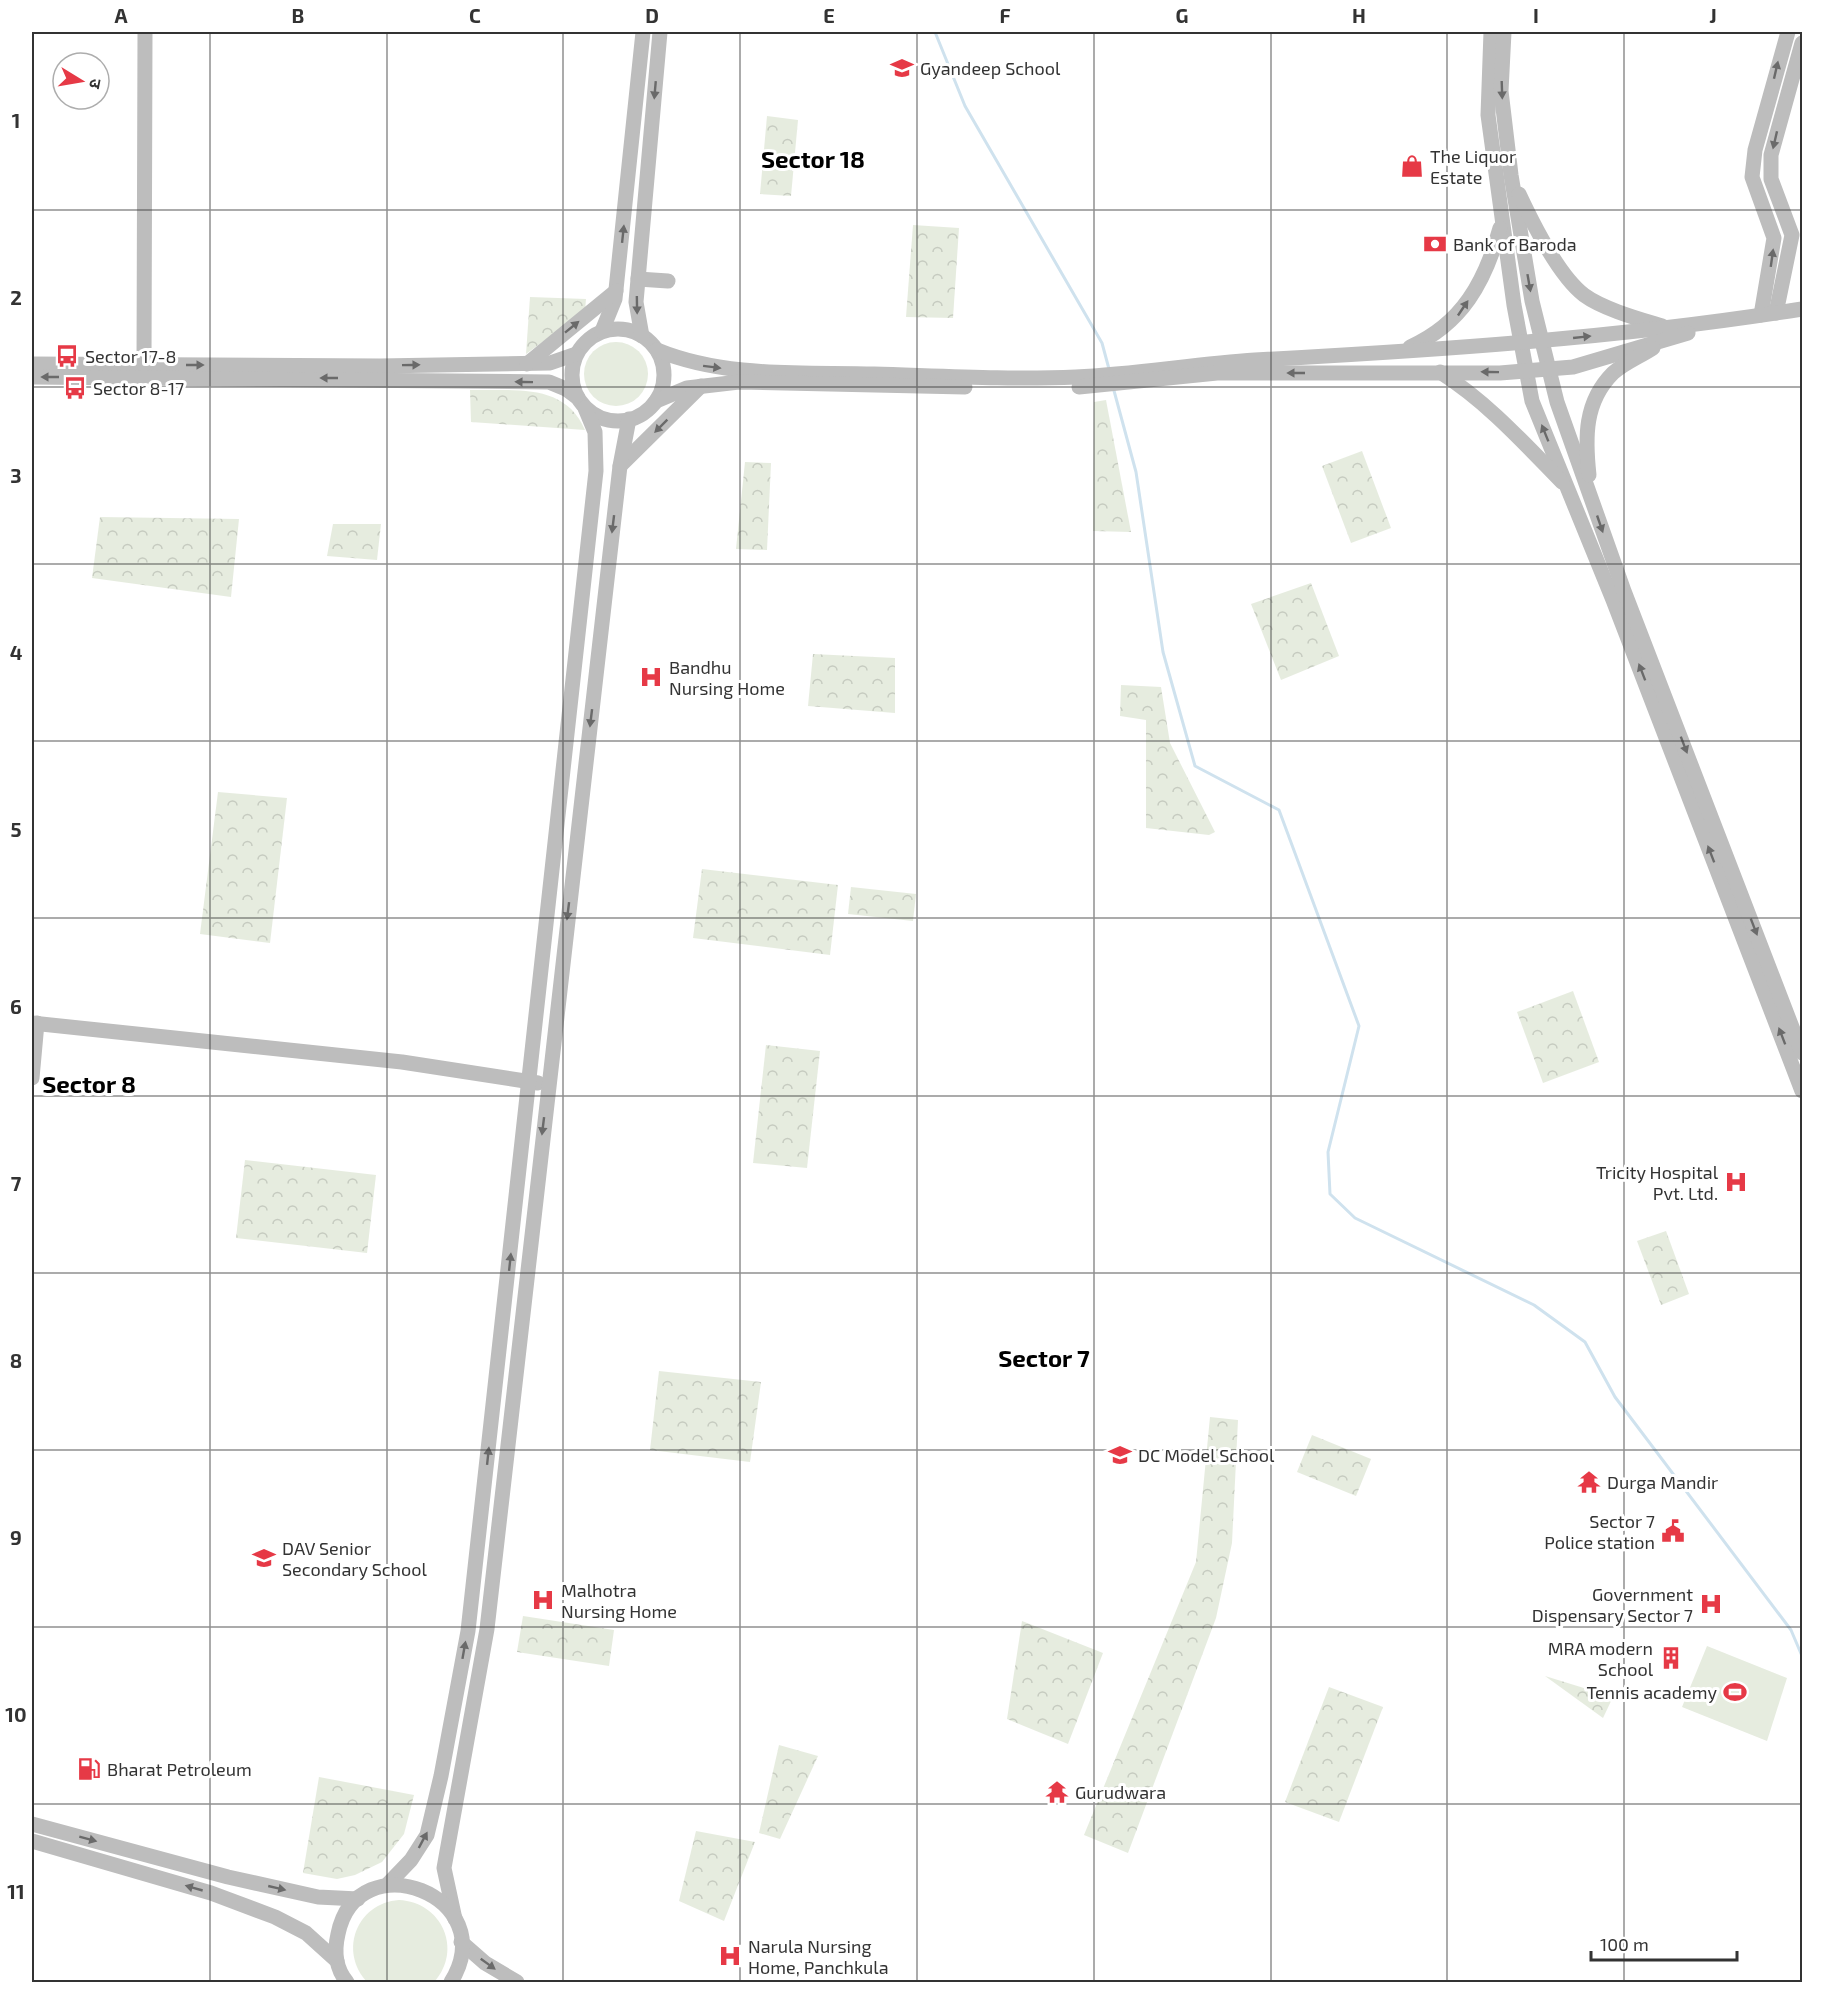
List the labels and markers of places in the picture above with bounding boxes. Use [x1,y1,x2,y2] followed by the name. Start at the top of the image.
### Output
[889,55,915,81] school or university icon: Gyandeep School
[920,57,1061,79] place label: Gyandeep School
[1430,145,1516,188] place label: The Liquor Estate
[1399,153,1425,179] shop icon: The Liquor Estate
[1422,231,1448,257] bank icon: Bank of Baroda
[1453,233,1577,255] place label: Bank of Baroda
[54,343,80,369] bus stop icon: Sector 17-8
[85,345,177,367] place label: Sector 17-8
[62,375,88,401] bus stop icon: Sector 8-17
[93,377,184,399] place label: Sector 8-17
[669,656,785,699] place label: Bandhu Nursing Home
[638,664,664,690] hospital icon: Bandhu Nursing Home
[1596,1161,1719,1204] place label: Tricity Hospital Pvt. Ltd.
[1723,1169,1749,1195] hospital icon: Tricity Hospital Pvt. Ltd.
[1107,1442,1133,1468] school or university icon: DC Model School
[1138,1444,1275,1466] place label: DC Model School
[1576,1469,1602,1495] temple icon: Durga Mandir
[1607,1471,1718,1493] place label: Durga Mandir
[1544,1510,1655,1553] place label: Sector 7 Police station
[1660,1518,1686,1544] public building icon: Sector 7 Police station
[282,1537,427,1580] place label: DAV Senior Secondary School
[251,1545,277,1571] school or university icon: DAV Senior Secondary School
[561,1579,677,1622] place label: Malhotra Nursing Home
[1532,1583,1693,1626] place label: Government Dispensary Sector 7
[530,1587,556,1613] hospital icon: Malhotra Nursing Home
[1698,1591,1724,1617] hospital icon: Government Dispensary Sector 7
[1548,1637,1654,1680] place label: MRA modern School
[1658,1645,1684,1671] building icon: MRA modern School
[1722,1679,1748,1705] sports icon: Tennis academy
[1587,1681,1717,1703] place label: Tennis academy
[76,1756,102,1782] fuel station icon: Bharat Petroleum
[107,1758,252,1780] place label: Bharat Petroleum
[1044,1779,1070,1805] temple icon: Gurudwara
[1075,1781,1166,1803] place label: Gurudwara
[748,1935,889,1978] place label: Narula Nursing Home, Panchkula
[717,1943,743,1969] hospital icon: Narula Nursing Home, Panchkula

